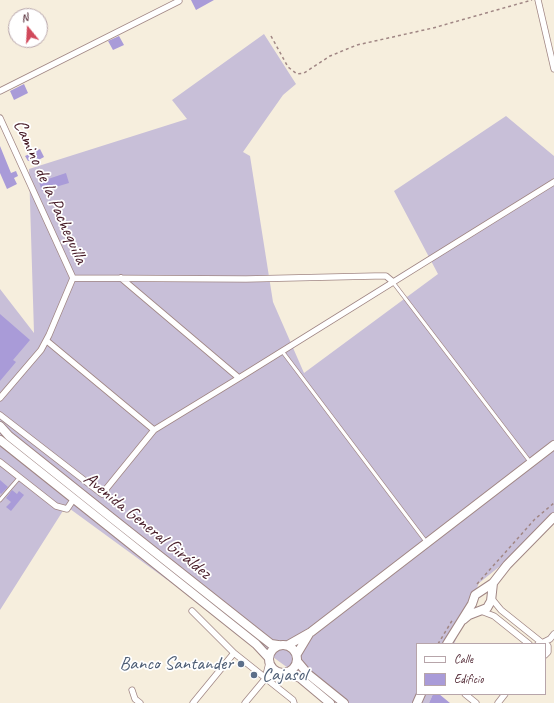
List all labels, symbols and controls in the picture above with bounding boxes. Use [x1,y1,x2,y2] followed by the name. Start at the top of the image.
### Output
[8,8,48,48] north arrow
[19,10,30,25] text: N
[8,116,92,268] street label: Camino de la Pachequilla
[79,468,215,584] street label: Avenida General Giráldez
[416,643,546,695] legend
[454,651,473,667] text: Calle
[119,653,233,675] place label: Banco Santander
[236,659,246,669] marker: Banco Santander
[262,664,307,686] place label: Cajasol
[249,670,259,680] marker: Cajasol
[454,671,484,687] text: Edificio

